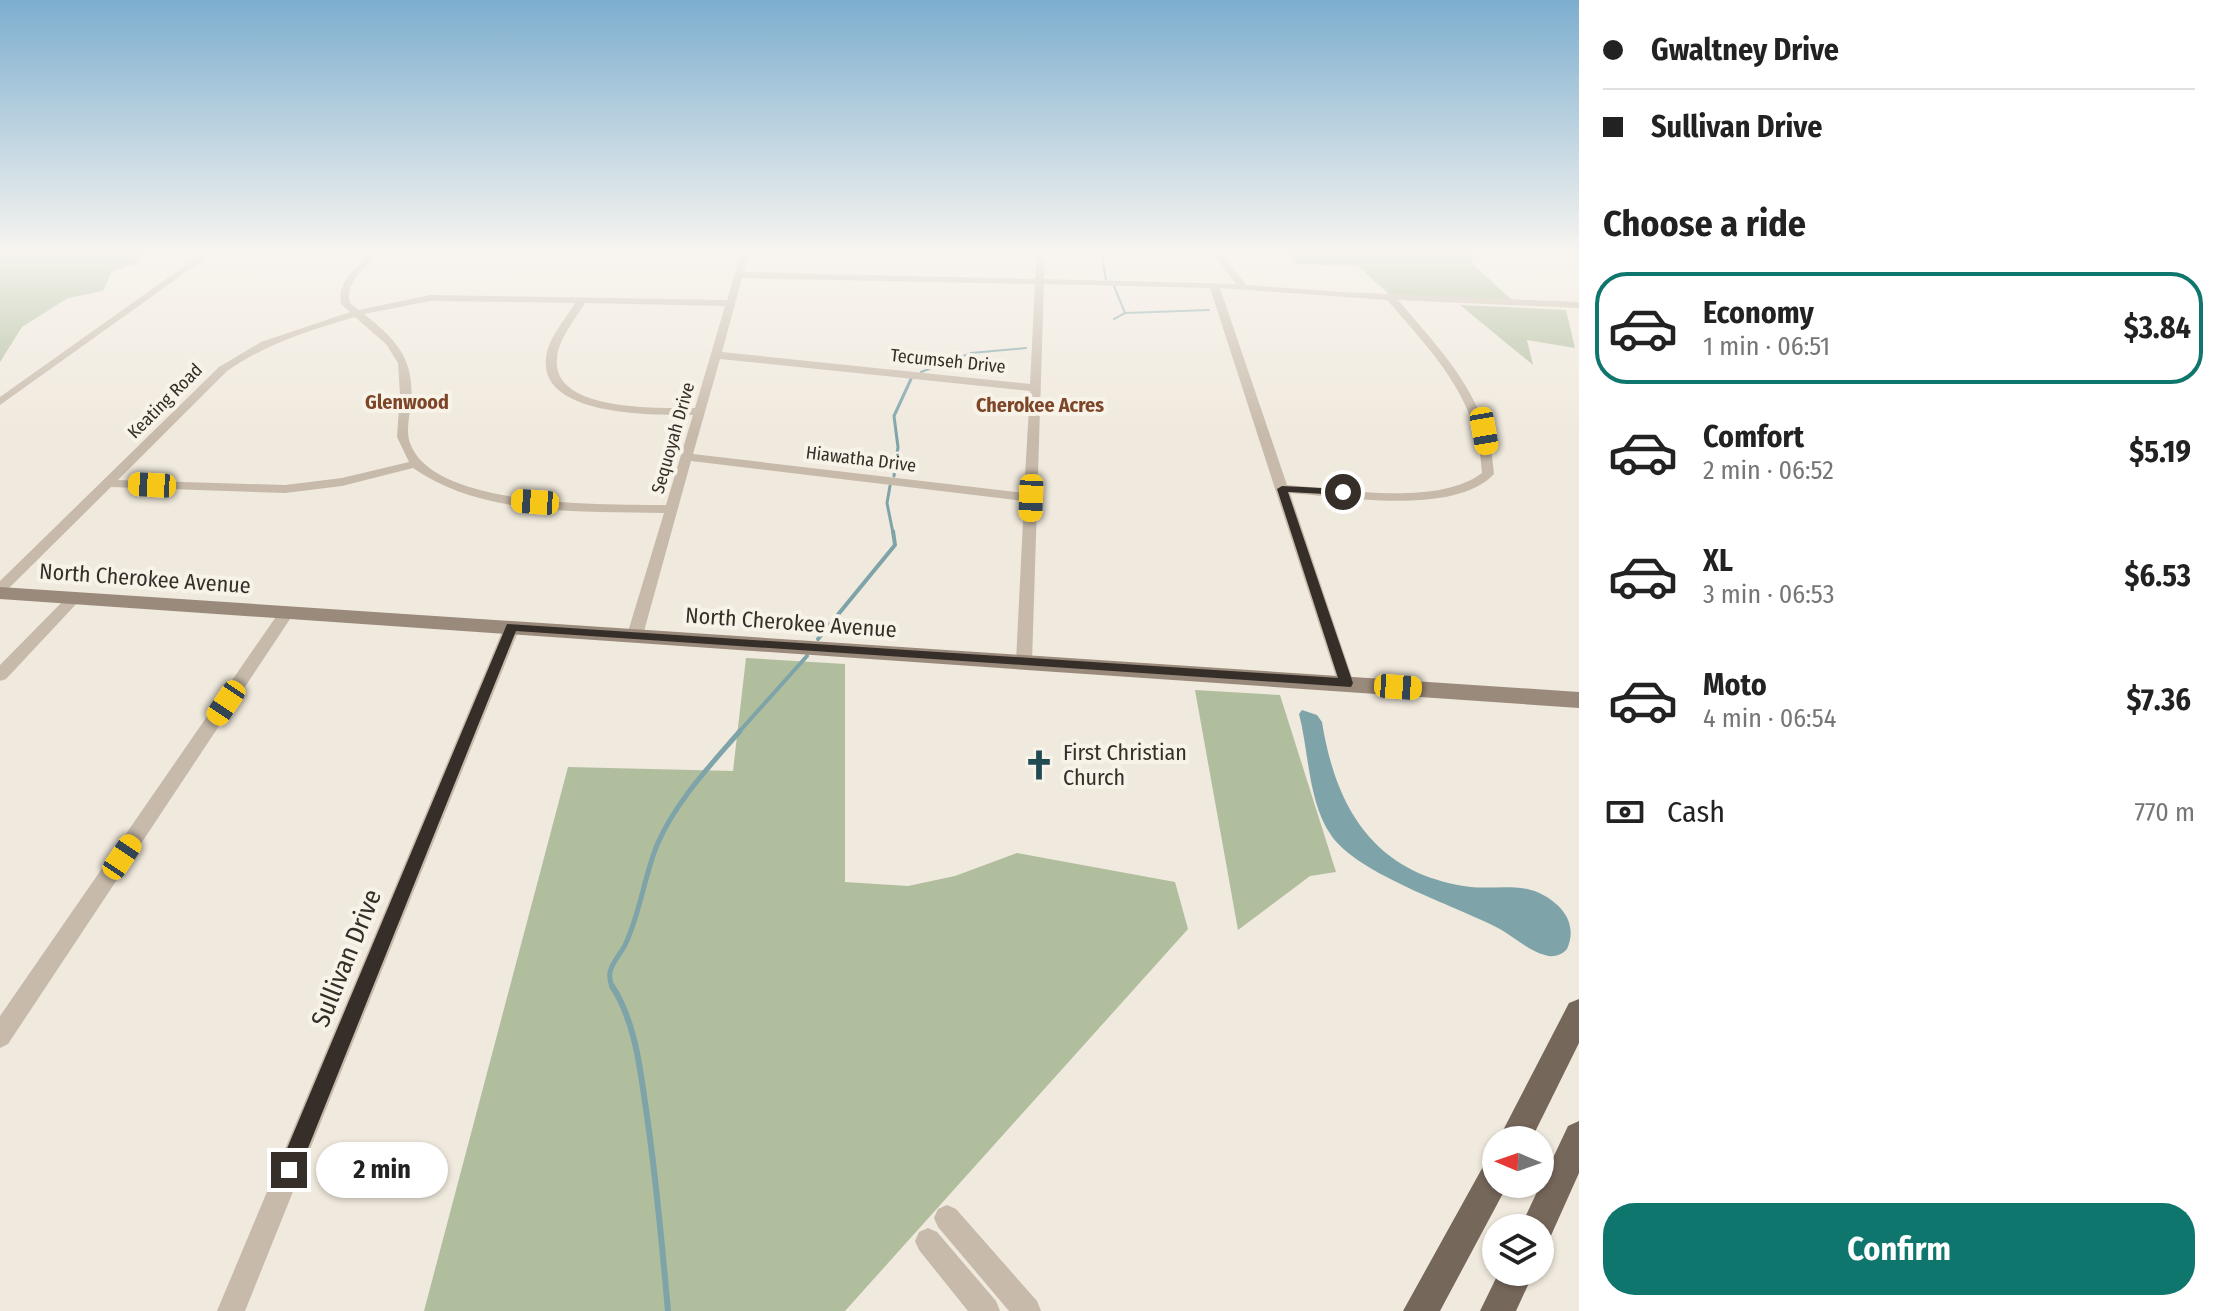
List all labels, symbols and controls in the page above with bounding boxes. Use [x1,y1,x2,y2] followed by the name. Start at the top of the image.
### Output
[1651,32,1839,68] text: Gwaltney Drive
[1651,109,1822,145] text: Sullivan Drive
[1603,202,1806,246] text: Choose a ride
[1607,292,1679,364] icon: car
[1703,295,1814,331] text: Economy
[2124,310,2191,346] text: $3.84
[1703,331,1830,362] text: 1 min · 06:51
[889,344,1007,378] street label: Tecumseh Drive
[123,359,207,443] street label: Keating Road
[647,380,699,496] street label: Sequoyah Drive
[365,390,449,414] district label: Glenwood
[976,393,1104,417] district label: Cherokee Acres
[1468,405,1500,457] car
[1607,416,1679,488] icon: car
[1703,419,1804,455] text: Comfort
[2129,434,2191,470] text: $5.19
[805,441,918,477] street label: Hiawatha Drive
[1703,455,1834,486] text: 2 min · 06:52
[127,472,177,498] car
[1018,474,1044,522] car
[1325,474,1361,510] route start
[510,488,560,516] car
[1607,540,1679,612] icon: car
[1703,543,1733,579] text: XL
[38,558,251,599] street label: North Cherokee Avenue
[2125,558,2191,594] text: $6.53
[1703,579,1834,610] text: 3 min · 06:53
[684,602,897,643] street label: North Cherokee Avenue
[1607,664,1679,736] icon: car
[1703,667,1767,703] text: Moto
[1373,673,1423,701] car
[203,676,249,730] car
[2127,682,2191,718] text: $7.36
[1703,703,1836,734] text: 4 min · 06:54
[1063,739,1187,791] place label: First Christian Church
[1022,748,1056,782] church icon: First Christian Church
[1603,790,1647,834] icon: cash
[1667,794,1725,830] text: Cash
[2134,797,2195,828] text: 770 m
[99,830,145,884] car
[305,885,388,1031] street label: Sullivan Drive
[1482,1126,1554,1198] north arrow
[1482,1126,1554,1286] map controls
[317,1142,449,1198] callout: 2 min
[271,1152,307,1188] route end
[353,1154,411,1185] text: 2 min
[1603,1203,2195,1295] button: Confirm
[1482,1214,1554,1286] button: layers

